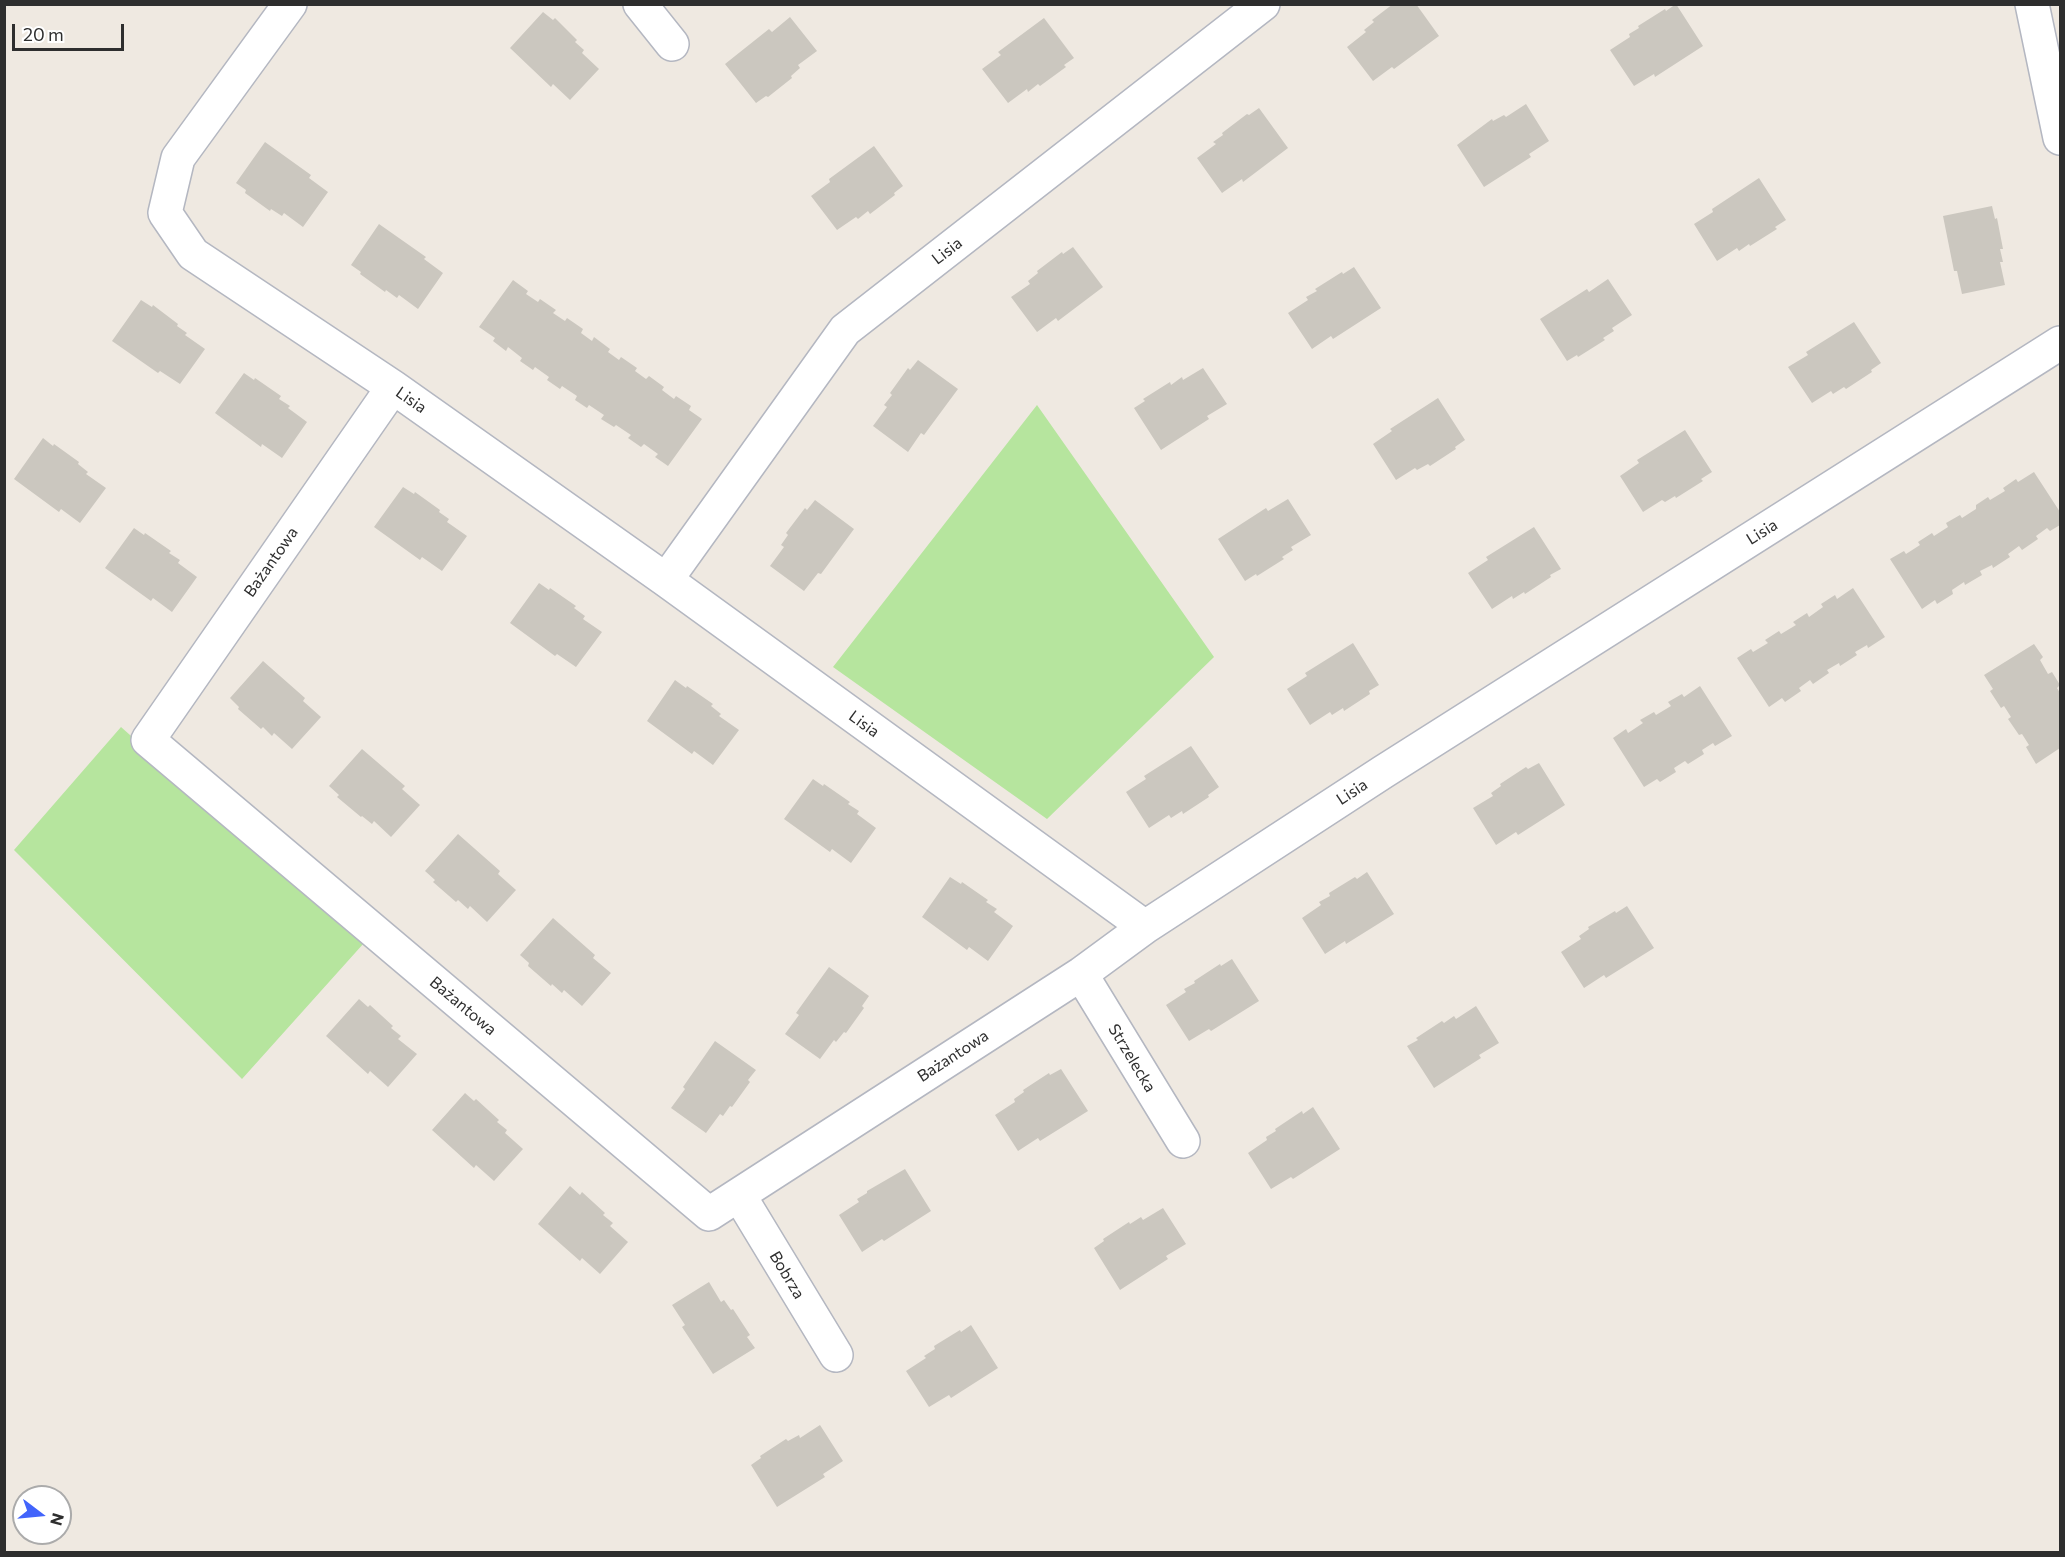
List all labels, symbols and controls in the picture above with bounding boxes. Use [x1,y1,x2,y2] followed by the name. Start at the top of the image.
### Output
[15,12,128,50] scale bar
[23,23,64,45] text: 20 m
[928,233,966,269] street label: Lisia
[392,383,430,417] street label: Lisia
[1743,515,1781,549] street label: Lisia
[240,523,302,601] street label: Bażantowa
[845,707,883,741] street label: Lisia
[1333,775,1371,809] street label: Lisia
[426,973,500,1039] street label: Bażantowa
[1104,1020,1160,1096] street label: Strzelecka
[914,1026,992,1086] street label: Bażantowa
[765,1248,809,1302] street label: Bobrza
[12,1485,72,1545] north arrow
[47,1511,69,1528] text: N

